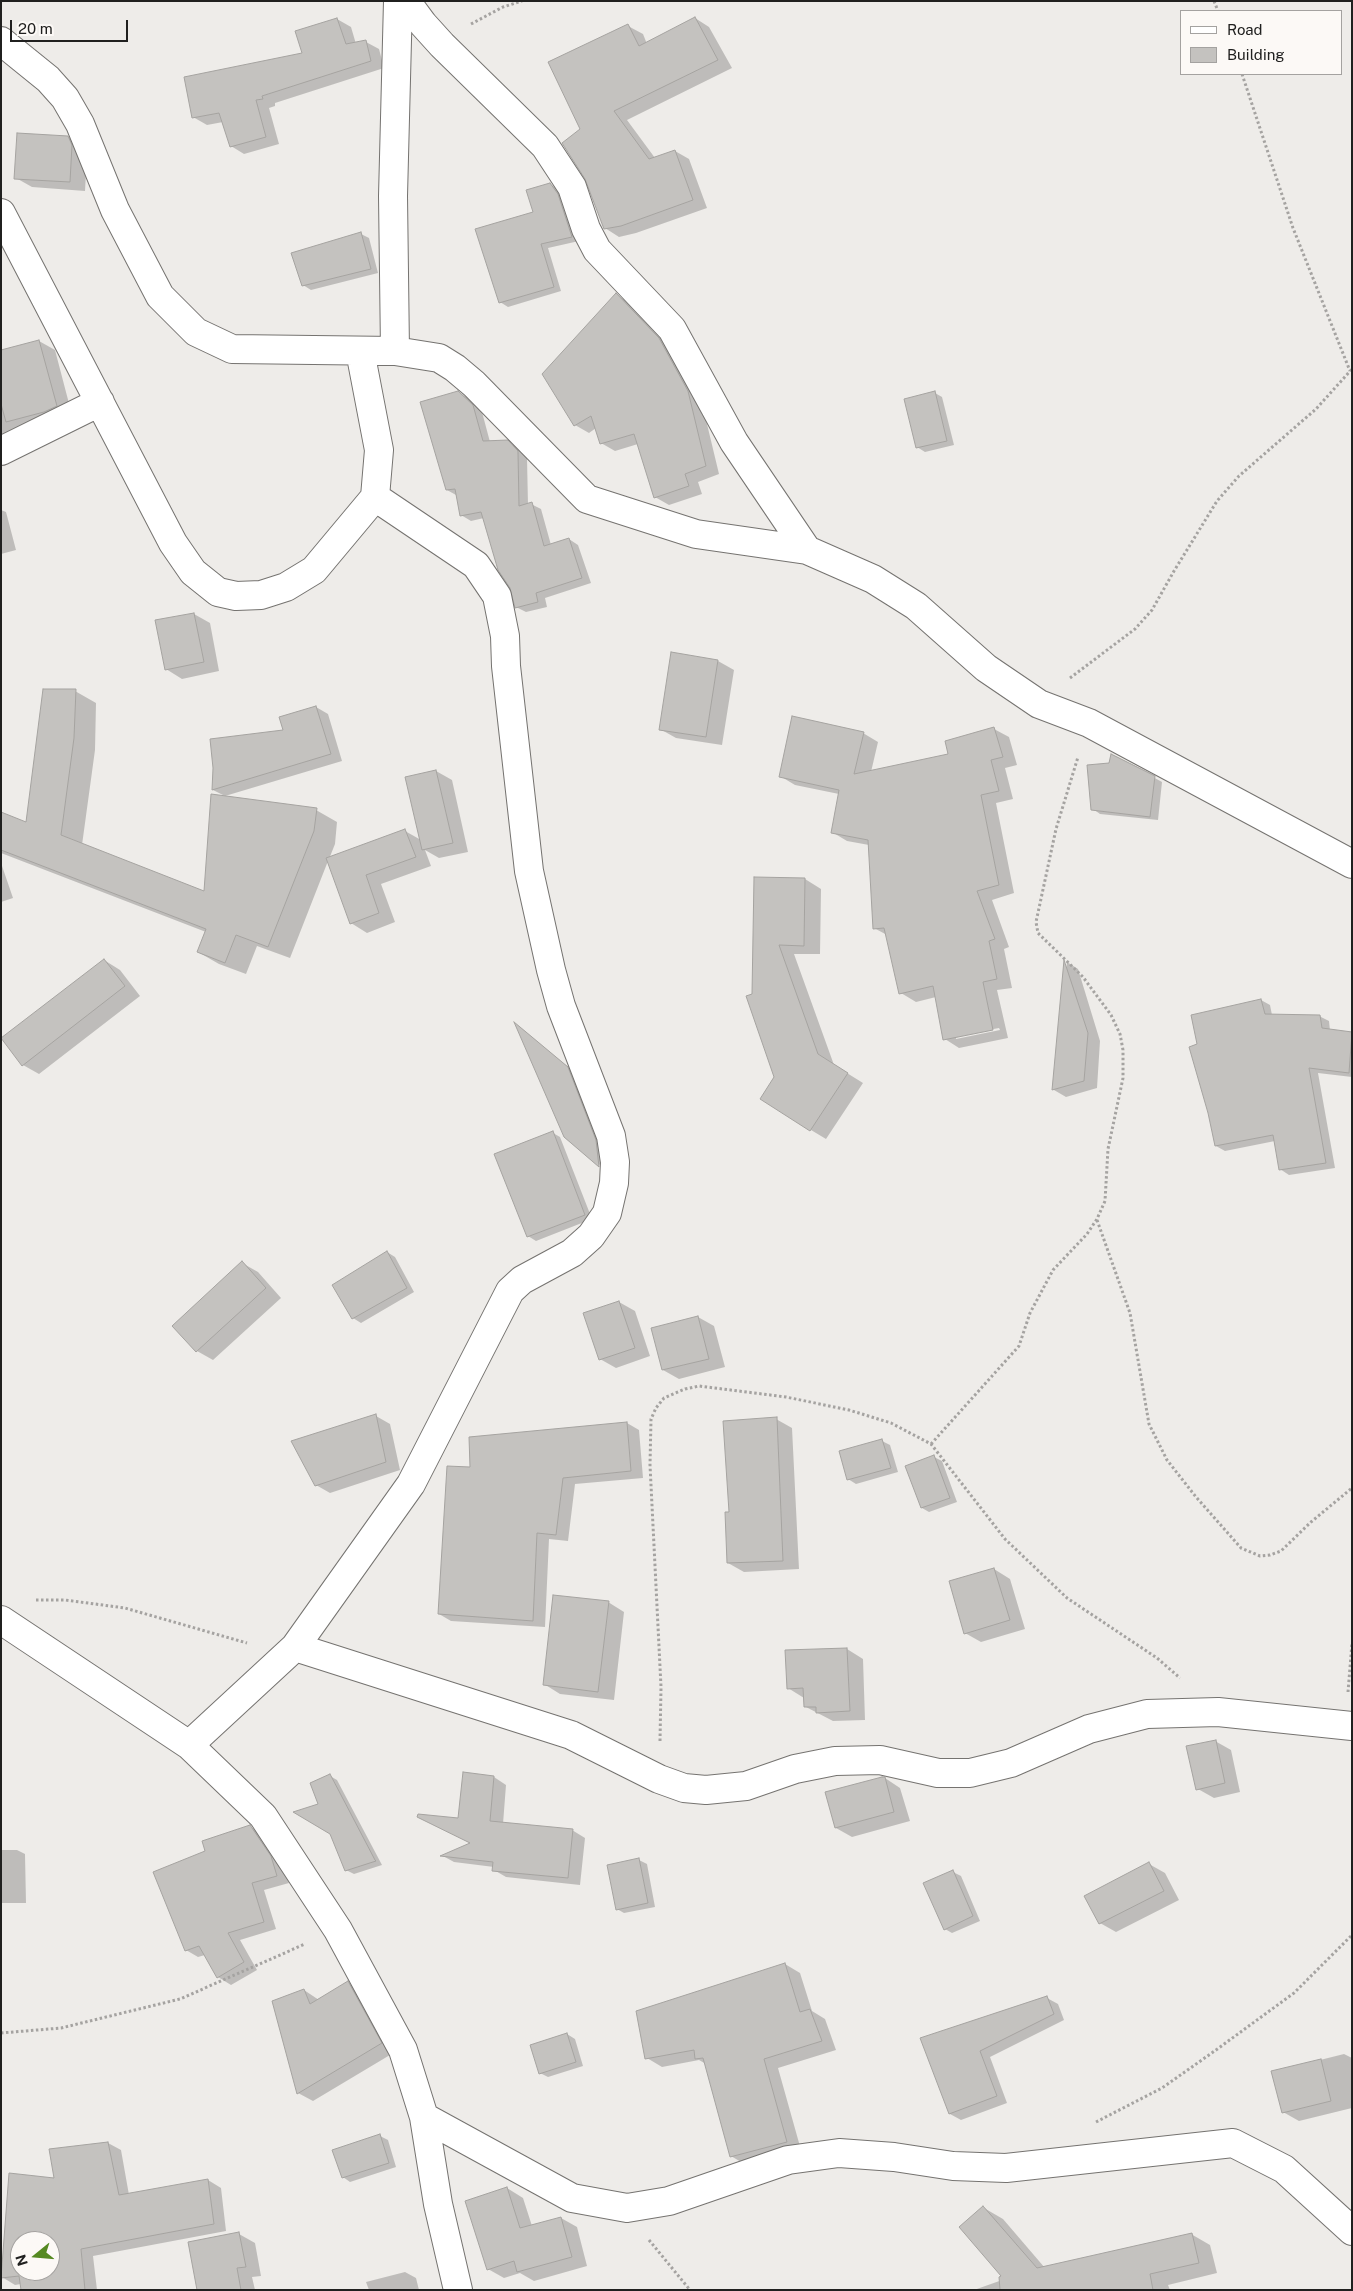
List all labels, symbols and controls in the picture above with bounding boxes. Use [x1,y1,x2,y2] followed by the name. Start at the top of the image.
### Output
[12,10,130,42] scale bar
[1180,10,1343,75] legend
[18,20,53,37] text: 20 m
[1227,21,1263,38] text: Road
[1227,46,1285,63] text: Building
[10,2231,60,2281] north arrow
[12,2253,31,2268] text: N

